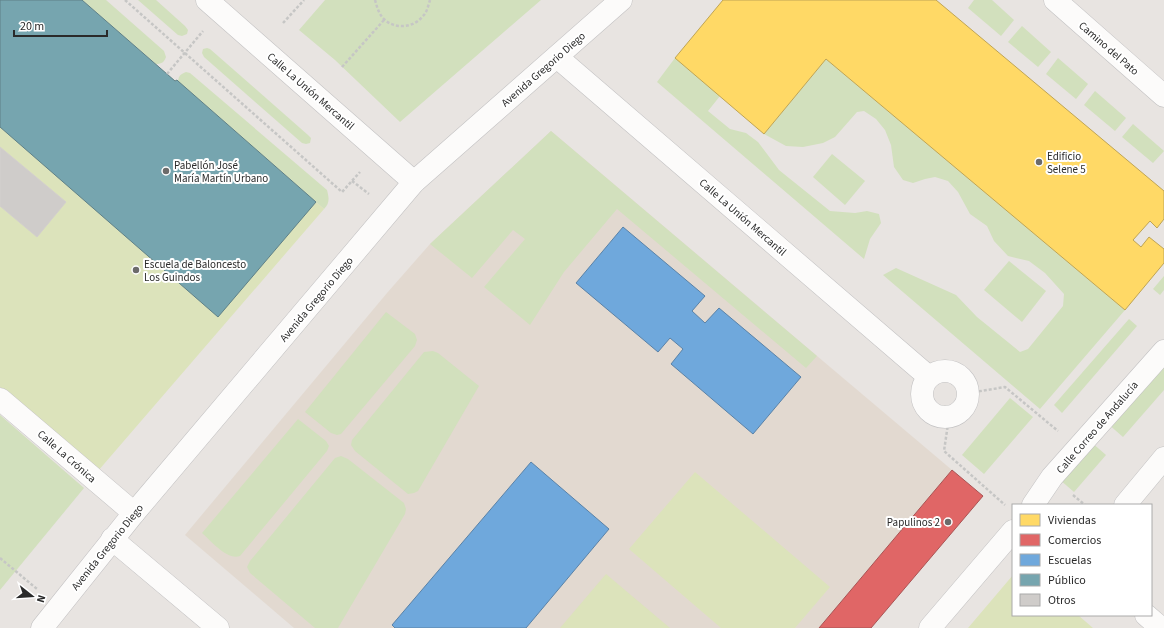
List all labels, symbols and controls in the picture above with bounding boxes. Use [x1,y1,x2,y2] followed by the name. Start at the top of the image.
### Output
[14,12,107,38] scale bar
[20,18,44,35] text: 20 m
[1075,18,1142,79] street label: Camino del Pato
[498,29,589,110] street label: Avenida Gregorio Diego
[264,49,358,134] street label: Calle La Unión Mercantil
[1047,149,1086,177] place label: Edificio Selene 5
[1034,157,1044,167] marker: Edificio Selene 5
[174,158,268,186] place label: Pabellón José María Martín Urbano
[161,166,171,176] marker: Pabellón José María Martín Urbano
[696,175,790,260] street label: Calle La Unión Mercantil
[276,253,357,345] street label: Avenida Gregorio Diego
[144,257,246,285] place label: Escuela de Baloncesto Los Guindos
[131,265,141,275] marker: Escuela de Baloncesto Los Guindos
[1053,378,1142,477] street label: Calle Correo de Andalucía
[34,427,99,486] street label: Calle La Crónica
[68,501,147,594] street label: Avenida Gregorio Diego
[1012,504,1152,616] legend
[1048,512,1096,529] text: Viviendas
[887,515,940,530] place label: Papulinos 2
[943,517,953,527] marker: Papulinos 2
[1048,532,1101,549] text: Comercios
[1048,552,1091,569] text: Escuelas
[1048,572,1086,589] text: Público
[12,576,52,616] north arrow
[1048,592,1076,609] text: Otros
[33,593,49,604] text: N

